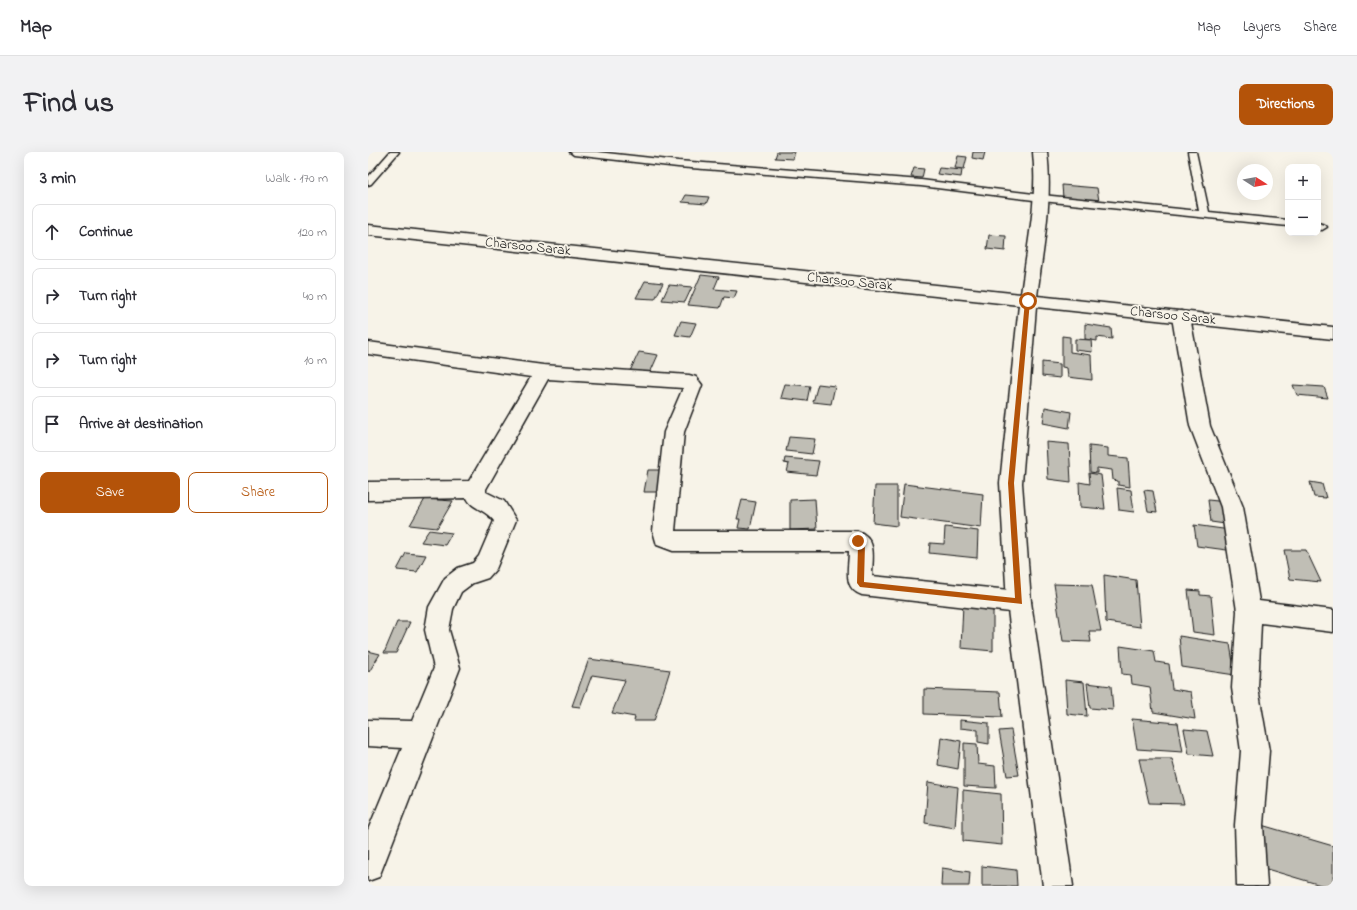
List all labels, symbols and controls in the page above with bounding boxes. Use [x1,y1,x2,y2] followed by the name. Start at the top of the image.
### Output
[20,14,52,41] text: Map
[1197,17,1221,38] text: Map
[1243,17,1281,38] text: Layers
[1303,17,1337,38] text: Share
[24,84,114,125] text: Find us
[1239,84,1333,125] button: Directions
[1237,164,1273,200] north arrow
[1285,164,1321,236] map controls
[1285,164,1321,200] button: +
[40,166,76,191] text: 3 min
[265,169,328,188] text: Walk · 170 m
[1285,200,1321,236] button: −
[41,221,63,243] icon: ahead
[79,221,133,243] text: Continue
[297,223,327,242] text: 120 m
[484,232,573,262] street label: Charsoo Sarak
[806,267,895,297] street label: Charsoo Sarak
[41,285,63,307] icon: right
[79,285,137,307] text: Turn right
[303,287,327,306] text: 40 m
[1019,292,1037,310] route start
[1129,301,1218,331] street label: Charsoo Sarak
[41,349,63,371] icon: right
[79,349,137,371] text: Turn right
[304,351,327,370] text: 10 m
[41,413,63,435] icon: arrive
[79,413,203,435] text: Arrive at destination
[40,472,180,513] button: Save
[188,472,328,513] button: Share
[849,532,867,550] route end

